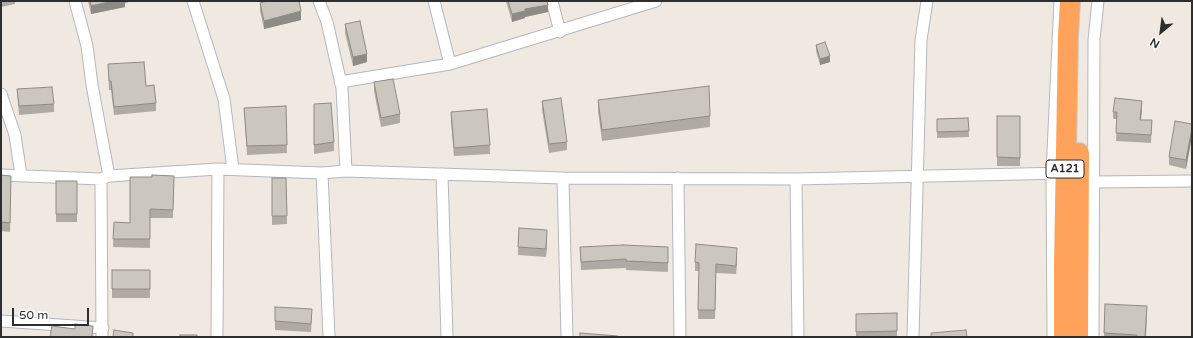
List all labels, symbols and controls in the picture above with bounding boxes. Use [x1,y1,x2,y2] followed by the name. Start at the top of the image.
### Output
[1141,12,1181,52] north arrow
[1148,35,1162,51] text: N
[1046,160,1084,178] road number: A121
[14,300,91,326] scale bar
[19,308,48,322] text: 50 m

